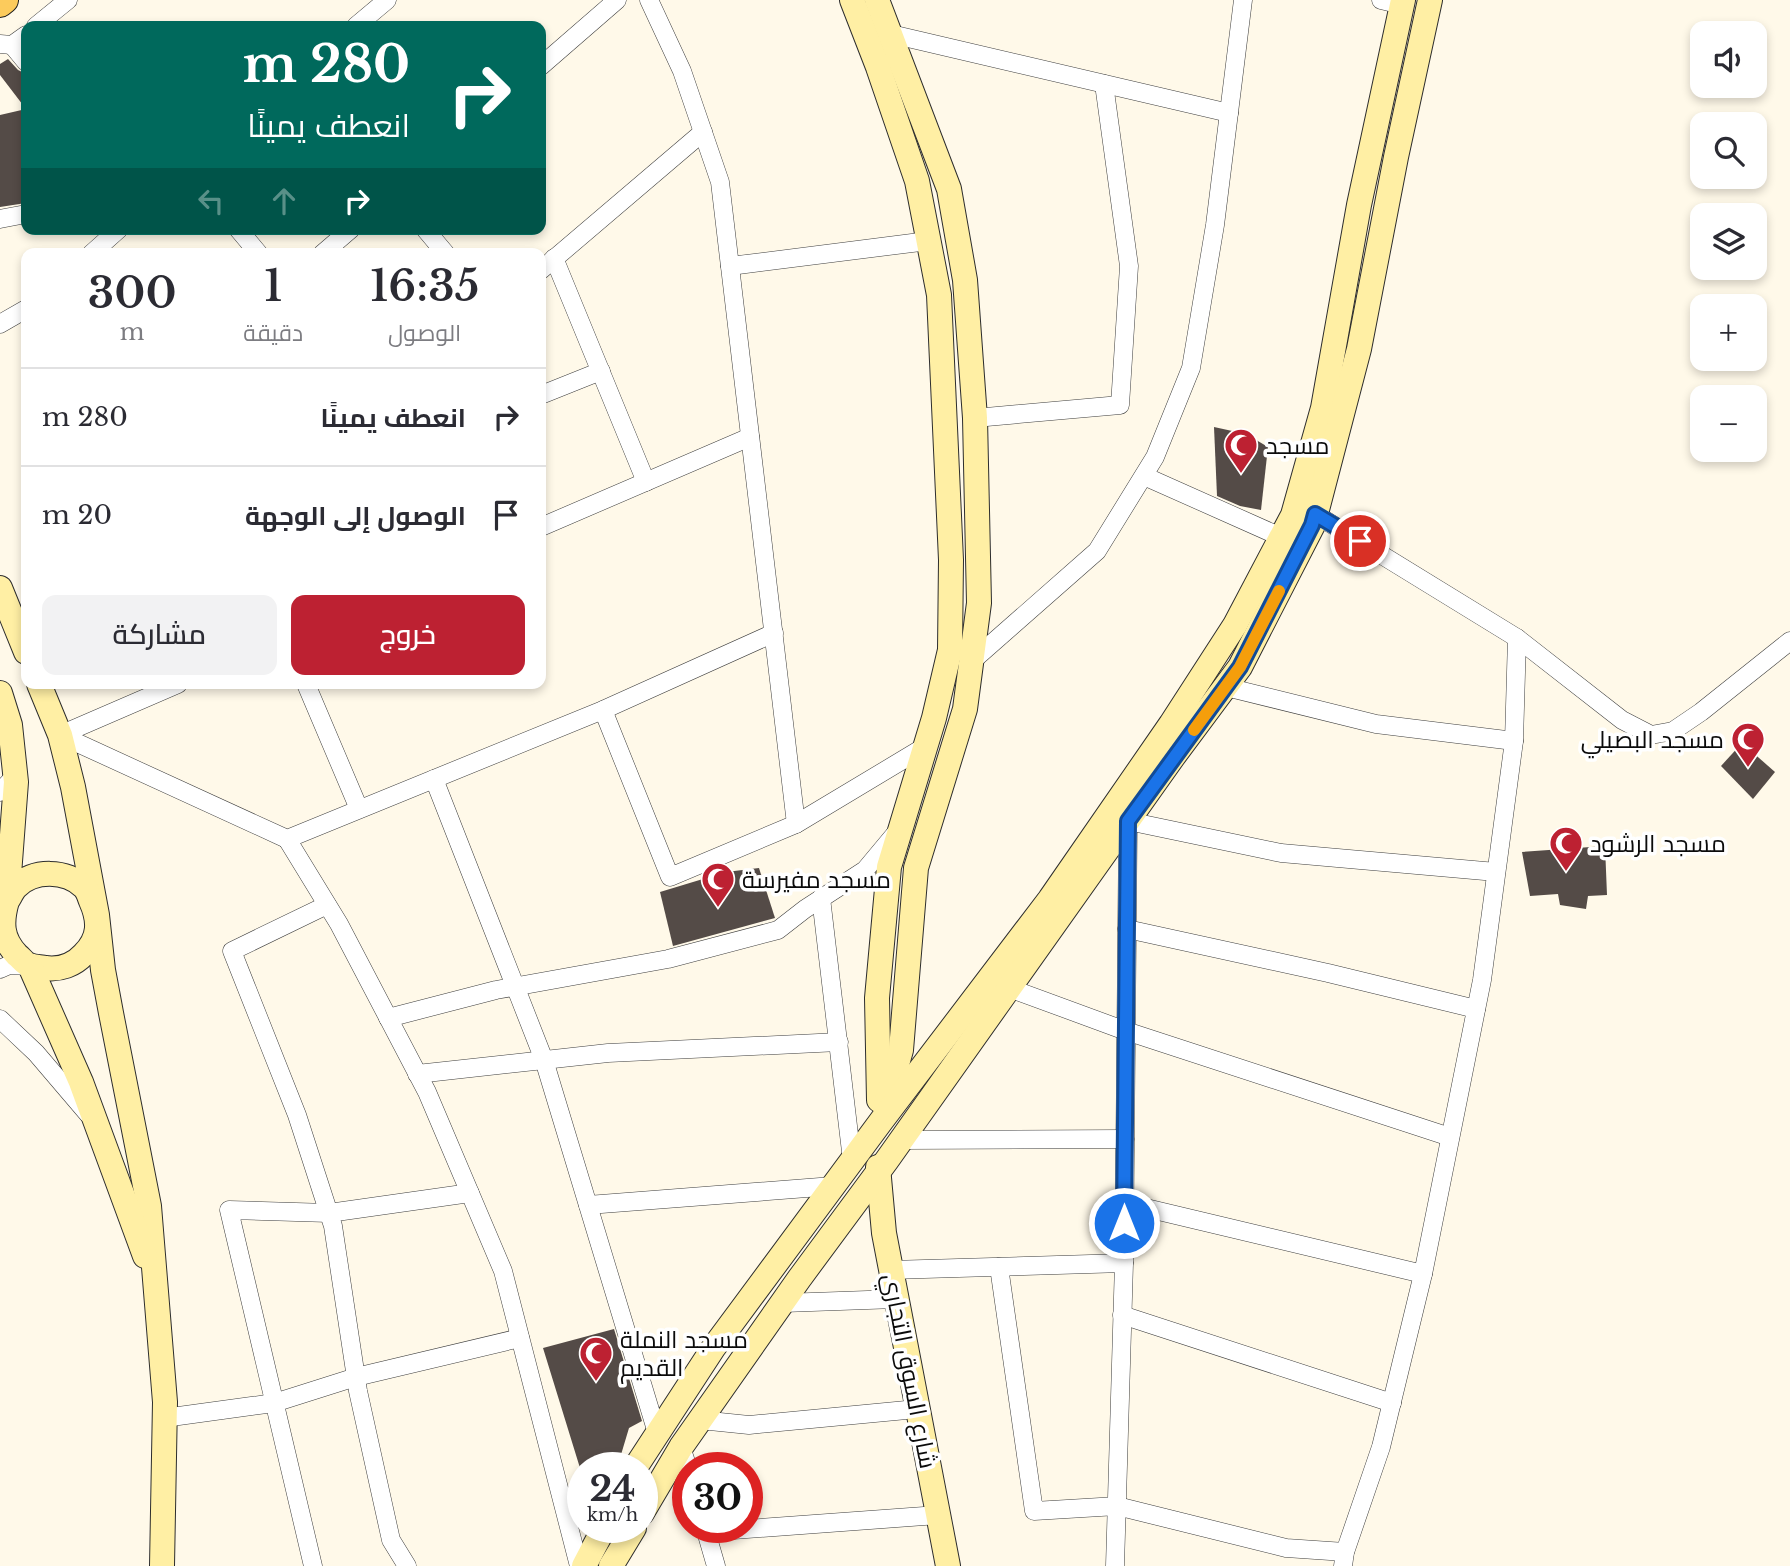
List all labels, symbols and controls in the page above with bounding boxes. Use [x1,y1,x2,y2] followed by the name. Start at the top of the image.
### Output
[1690,21,1767,462] map controls
[1690,21,1767,98] button: sound
[243,34,410,95] text: 280 m
[434,49,525,140] icon: right
[247,106,410,146] text: انعطف يمينًا
[1690,112,1767,189] button: search
[192,182,230,220] icon: left
[265,182,303,220] icon: ahead
[338,182,376,220] icon: right
[1690,203,1767,280] button: layers
[264,260,282,312] text: 1
[370,260,479,312] text: 16:35
[88,267,177,319] text: 300
[1690,294,1767,371] button: +
[120,318,145,346] text: m
[243,319,303,347] text: دقيقة
[388,319,461,347] text: الوصول
[1690,385,1767,462] button: −
[487,398,525,436] icon: right
[42,401,128,433] text: 280 m
[320,402,466,434] text: انعطف يمينًا
[1222,426,1260,475] mosque icon: مسجد
[1266,431,1329,460] place label: مسجد
[487,496,525,534] icon: arrive
[42,499,112,531] text: 20 m
[245,500,466,532] text: الوصول إلى الوجهة
[1330,511,1390,571] pin
[1341,522,1379,560] icon: arrive
[42,595,277,675] button: مشاركة
[291,595,525,675] button: خروج
[1729,720,1767,769] mosque icon: مسجد البصيلي
[1581,725,1724,759] place label: مسجد البصيلي
[1547,824,1585,873] mosque icon: مسجد الرشود
[1590,829,1726,858] place label: مسجد الرشود
[699,860,737,909] mosque icon: مسجد مفيرسة
[742,865,891,894] place label: مسجد مفيرسة
[1087,1186,1161,1260] position arrow
[873,1271,943,1472] street label: شارع السوق التجاري
[620,1325,748,1384] place label: مسجد النملة القديم
[577,1334,615,1383] mosque icon: مسجد النملة القديم
[672,1452,763,1543] speed limit sign: 30
[589,1467,636,1510] text: 24
[587,1504,638,1526] text: km/h

